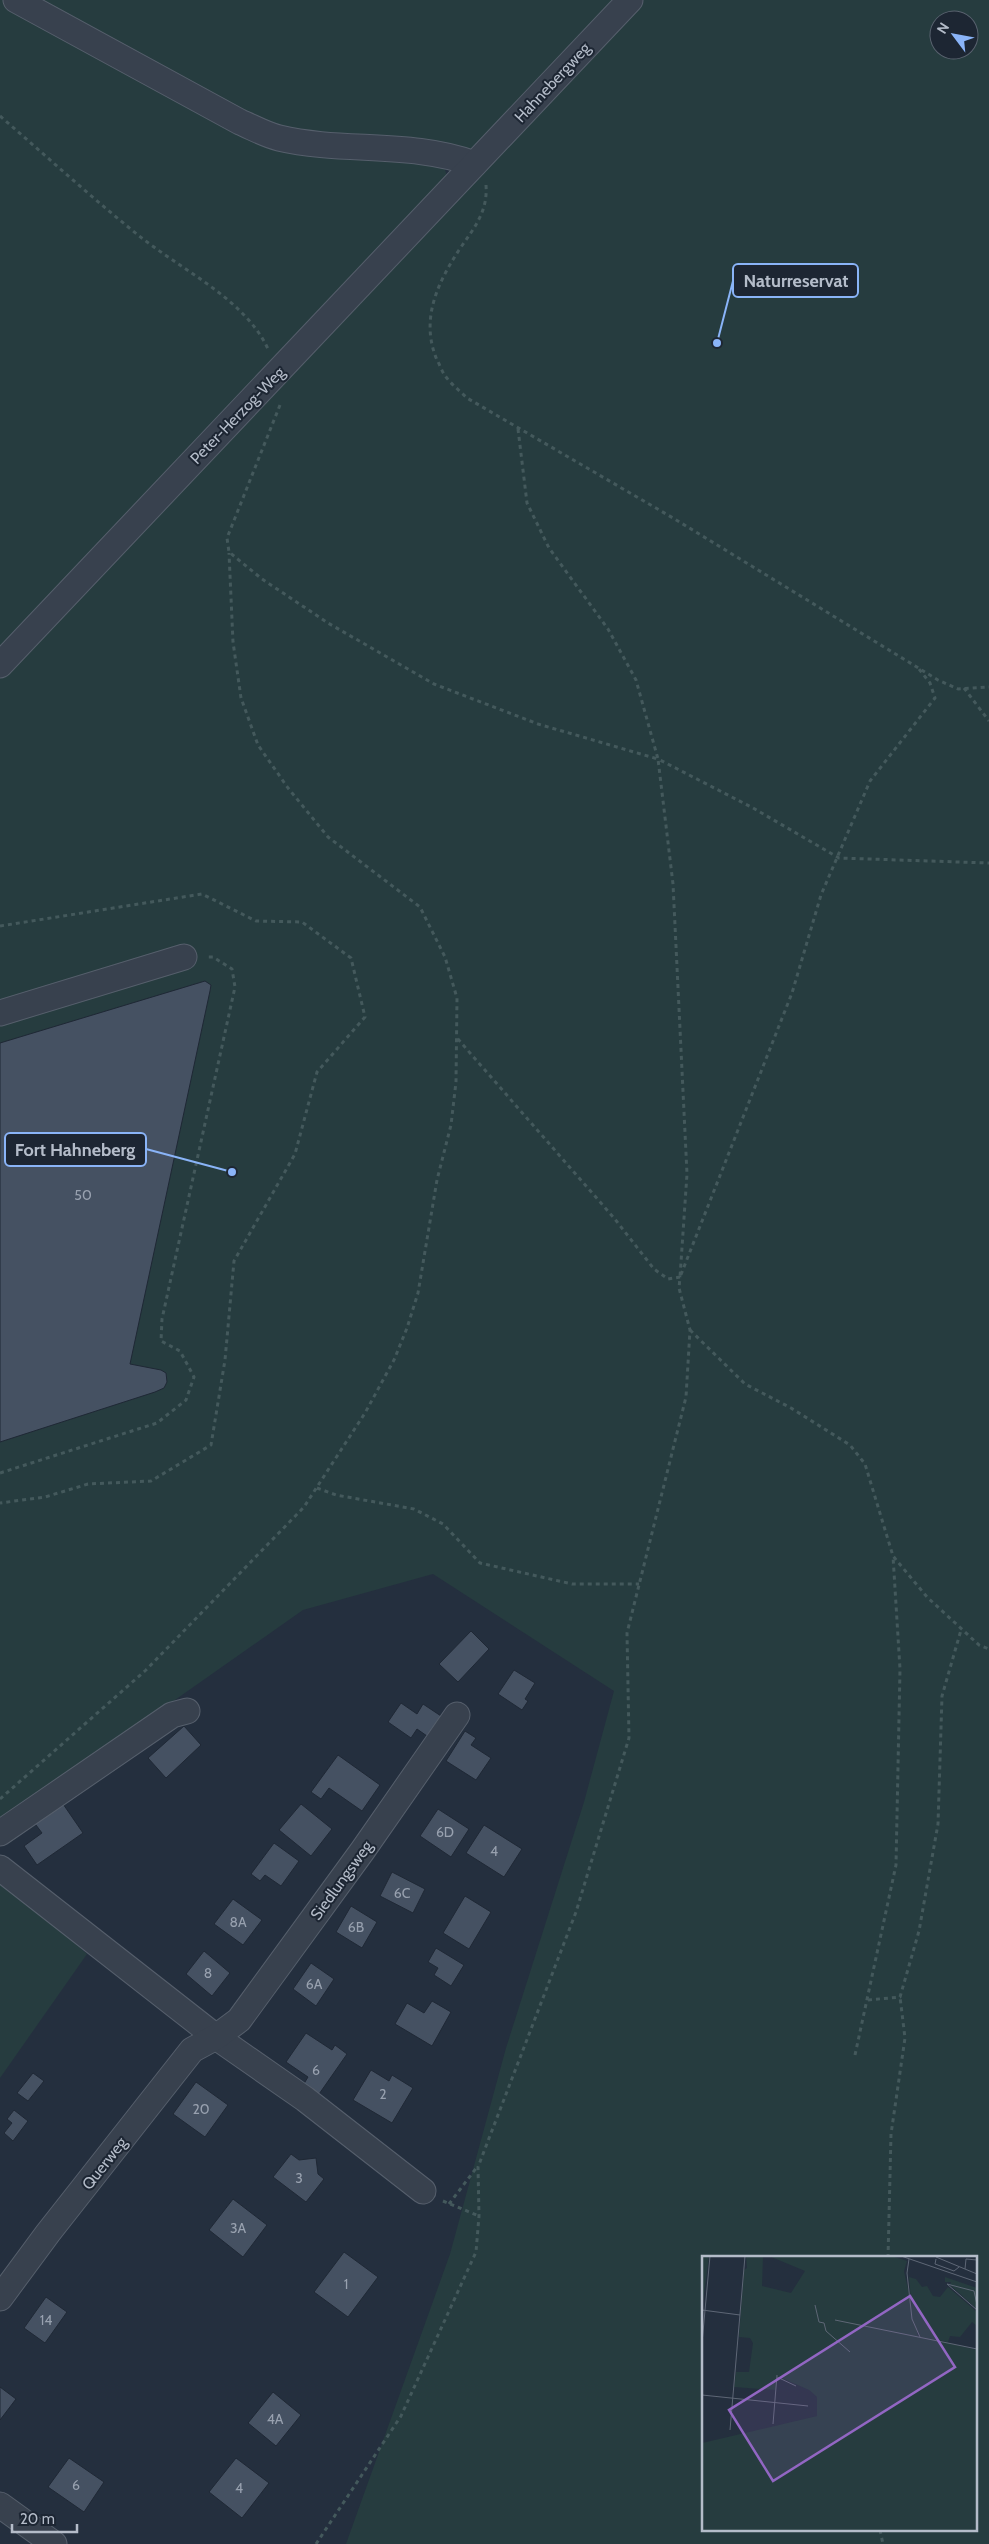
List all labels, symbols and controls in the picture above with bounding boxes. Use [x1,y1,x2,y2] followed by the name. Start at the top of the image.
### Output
[929,10,979,60] north arrow
[933,19,953,37] text: N
[511,38,595,126] street label: Hahnebergweg
[733,264,858,297] callout: Naturreservat
[743,270,849,292] text: Naturreservat
[186,362,289,468] street label: Peter-Herzog-Weg
[5,1133,146,1166] callout: Fort Hahneberg
[15,1139,135,1161] text: Fort Hahneberg
[74,1186,92,1204] house number: 50
[436,1823,454,1841] house number: 6D
[306,1836,377,1924] street label: Siedlungsweg
[490,1842,498,1860] house number: 4
[394,1884,411,1902] house number: 6C
[229,1913,247,1931] house number: 8A
[348,1918,364,1936] house number: 6B
[204,1964,212,1982] house number: 8
[306,1975,323,1993] house number: 6A
[312,2061,320,2079] house number: 6
[379,2085,387,2103] house number: 2
[192,2100,210,2118] house number: 20
[78,2132,131,2193] street label: Querweg
[295,2169,303,2187] house number: 3
[230,2219,246,2237] house number: 3A
[702,2256,976,2532] inset map
[344,2275,348,2293] house number: 1
[40,2311,52,2329] house number: 14
[267,2410,284,2428] house number: 4A
[72,2476,80,2494] house number: 6
[235,2479,243,2497] house number: 4
[12,2502,78,2534] scale bar
[20,2510,55,2528] text: 20 m

